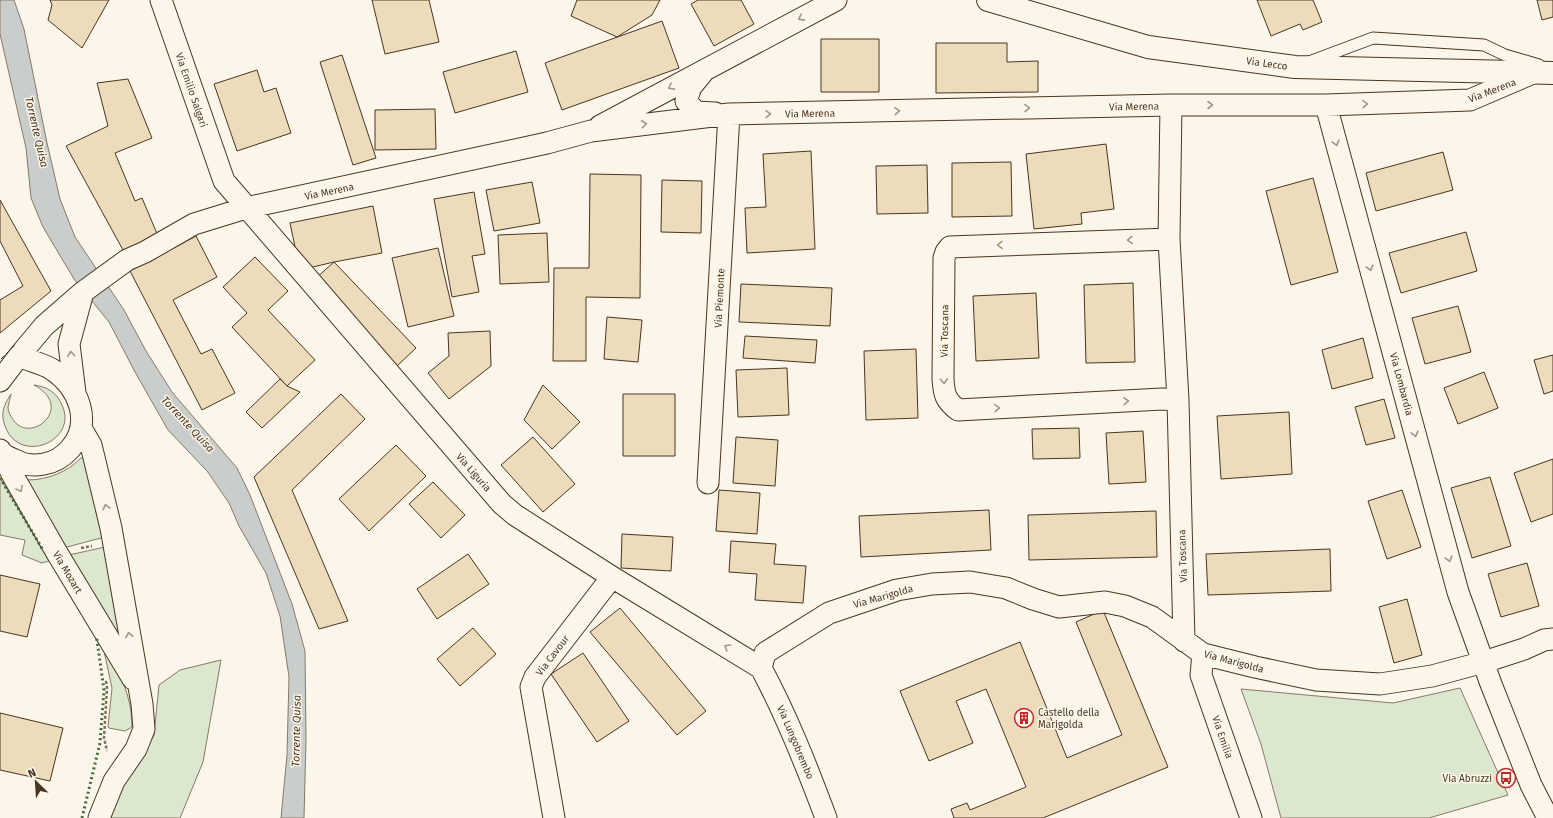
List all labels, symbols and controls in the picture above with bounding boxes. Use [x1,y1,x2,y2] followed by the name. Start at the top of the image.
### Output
[798,14,805,21] one-way arrow
[173,51,210,129] street label: Via Emilio Salgari
[1245,55,1288,73] street label: Via Lecco
[1467,76,1518,105] street label: Via Merena
[668,83,675,90] one-way arrow
[22,96,51,169] water label: Torrente Quisa
[1362,99,1368,108] one-way arrow
[1109,101,1159,113] street label: Via Merena
[1207,101,1213,109] one-way arrow
[1024,104,1030,112] one-way arrow
[894,107,900,115] one-way arrow
[785,108,835,120] street label: Via Merena
[764,109,771,118] one-way arrow
[641,120,647,129] one-way arrow
[1332,139,1340,146] one-way arrow
[303,181,355,203] street label: Via Merena
[1127,236,1133,244] one-way arrow
[997,240,1003,249] one-way arrow
[1365,264,1374,271] one-way arrow
[712,268,728,328] street label: Via Piemonte
[939,304,951,358] street label: Via Toscana
[66,351,75,357] one-way arrow
[1387,351,1415,417] street label: Via Lombardia
[939,378,948,384] one-way arrow
[158,394,217,455] water label: Torrente Quisa
[1123,397,1129,405] one-way arrow
[994,403,1000,412] one-way arrow
[1410,430,1419,437] one-way arrow
[453,451,493,494] street label: Via Liguria
[15,485,22,492] one-way arrow
[103,504,111,511] one-way arrow
[1176,529,1190,583] street label: Via Toscana
[50,549,85,596] street label: Via Mozart
[1444,556,1453,563] one-way arrow
[852,583,915,611] street label: Via Marigolda
[126,632,134,638] one-way arrow
[534,633,572,678] street label: Via Cavour
[724,645,731,652] one-way arrow
[1202,648,1265,676] street label: Via Marigolda
[289,695,304,767] water label: Torrente Quisa
[774,704,816,781] street label: Via Lungobrembo
[1013,707,1035,729] building icon: Castello della Marigolda
[1038,707,1099,731] place label: Castello della Marigolda
[1209,714,1235,760] street label: Via Emilia
[16,762,56,802] north arrow
[26,766,38,781] text: N
[1495,767,1517,789] bus stop icon: Via Abruzzi
[1443,773,1492,785] place label: Via Abruzzi

